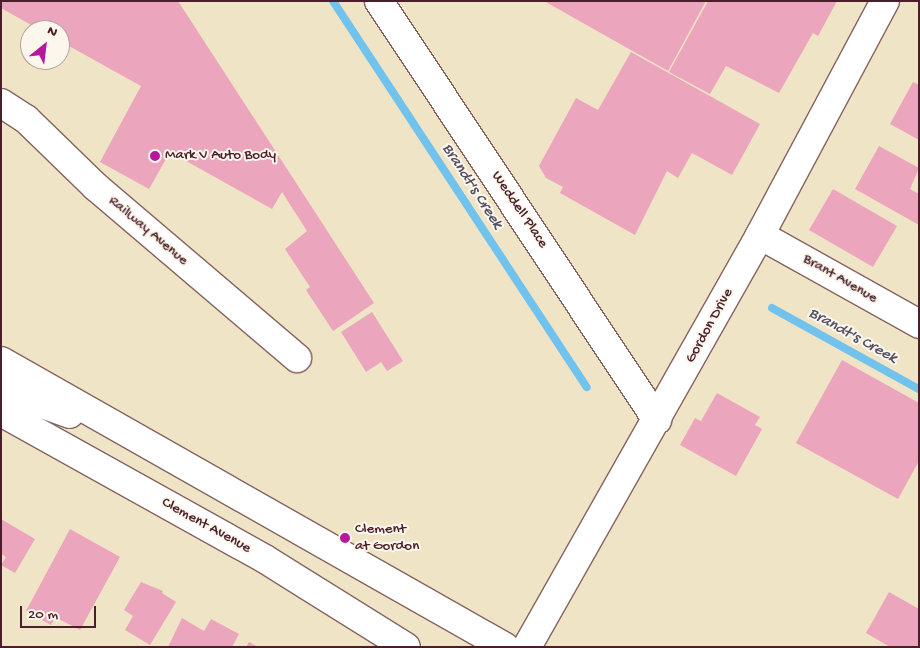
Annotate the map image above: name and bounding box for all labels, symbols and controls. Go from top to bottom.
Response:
north arrow [20,20,70,70]
text: N [44,23,60,42]
water label: Brandt's Creek [436,141,506,233]
place label: Mark V Auto Body [165,147,276,165]
marker: Mark V Auto Body [149,150,161,162]
street label: Weddell Place [487,168,551,252]
street label: Railway Avenue [104,192,192,270]
street label: Brant Avenue [799,250,881,308]
street label: Gordon Drive [682,286,738,366]
water label: Brandt's Creek [805,305,899,369]
street label: Clement Avenue [158,494,254,558]
place label: Clement at Gordon [355,520,419,555]
marker: Clement at Gordon [339,532,351,544]
scale bar [22,596,99,628]
text: 20 m [28,606,58,624]

